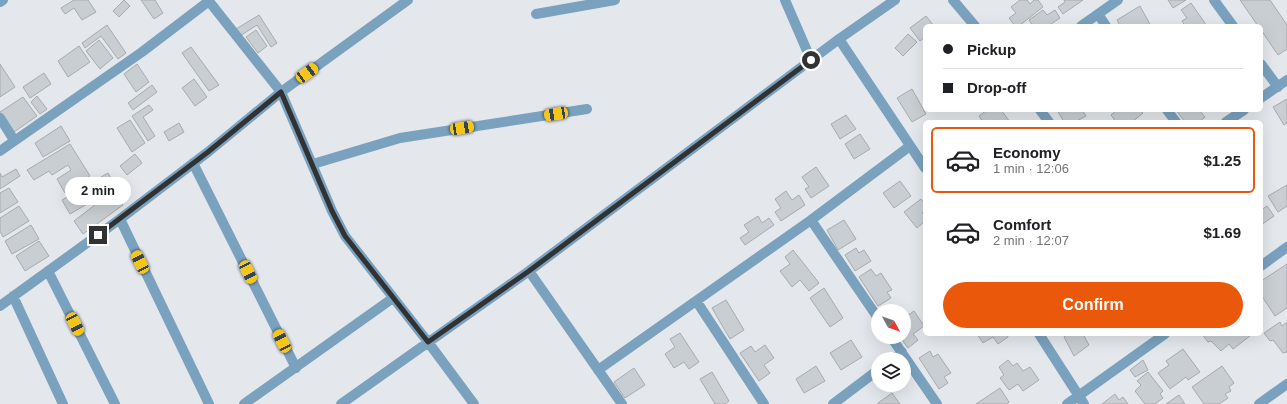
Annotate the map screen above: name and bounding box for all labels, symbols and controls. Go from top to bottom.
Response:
text: Pickup [967,41,1016,58]
route start [802,51,820,69]
car [294,61,320,85]
text: Drop-off [967,79,1026,96]
car [543,106,569,122]
car [449,120,475,136]
icon: car [945,142,981,178]
text: Economy [993,144,1061,161]
text: $1.25 [1203,152,1241,169]
text: 1 min · 12:06 [993,161,1069,176]
callout: 2 min [65,177,131,205]
text: 2 min [81,183,115,198]
icon: car [945,214,981,250]
text: Comfort [993,216,1051,233]
text: $1.69 [1203,224,1241,241]
route end [89,226,107,244]
text: 2 min · 12:07 [993,233,1069,248]
car [129,249,151,275]
car [237,259,259,285]
button: Confirm [943,282,1243,328]
north arrow [871,304,911,344]
map controls [871,304,911,392]
car [64,311,86,337]
car [271,328,293,354]
button: layers [871,352,911,392]

